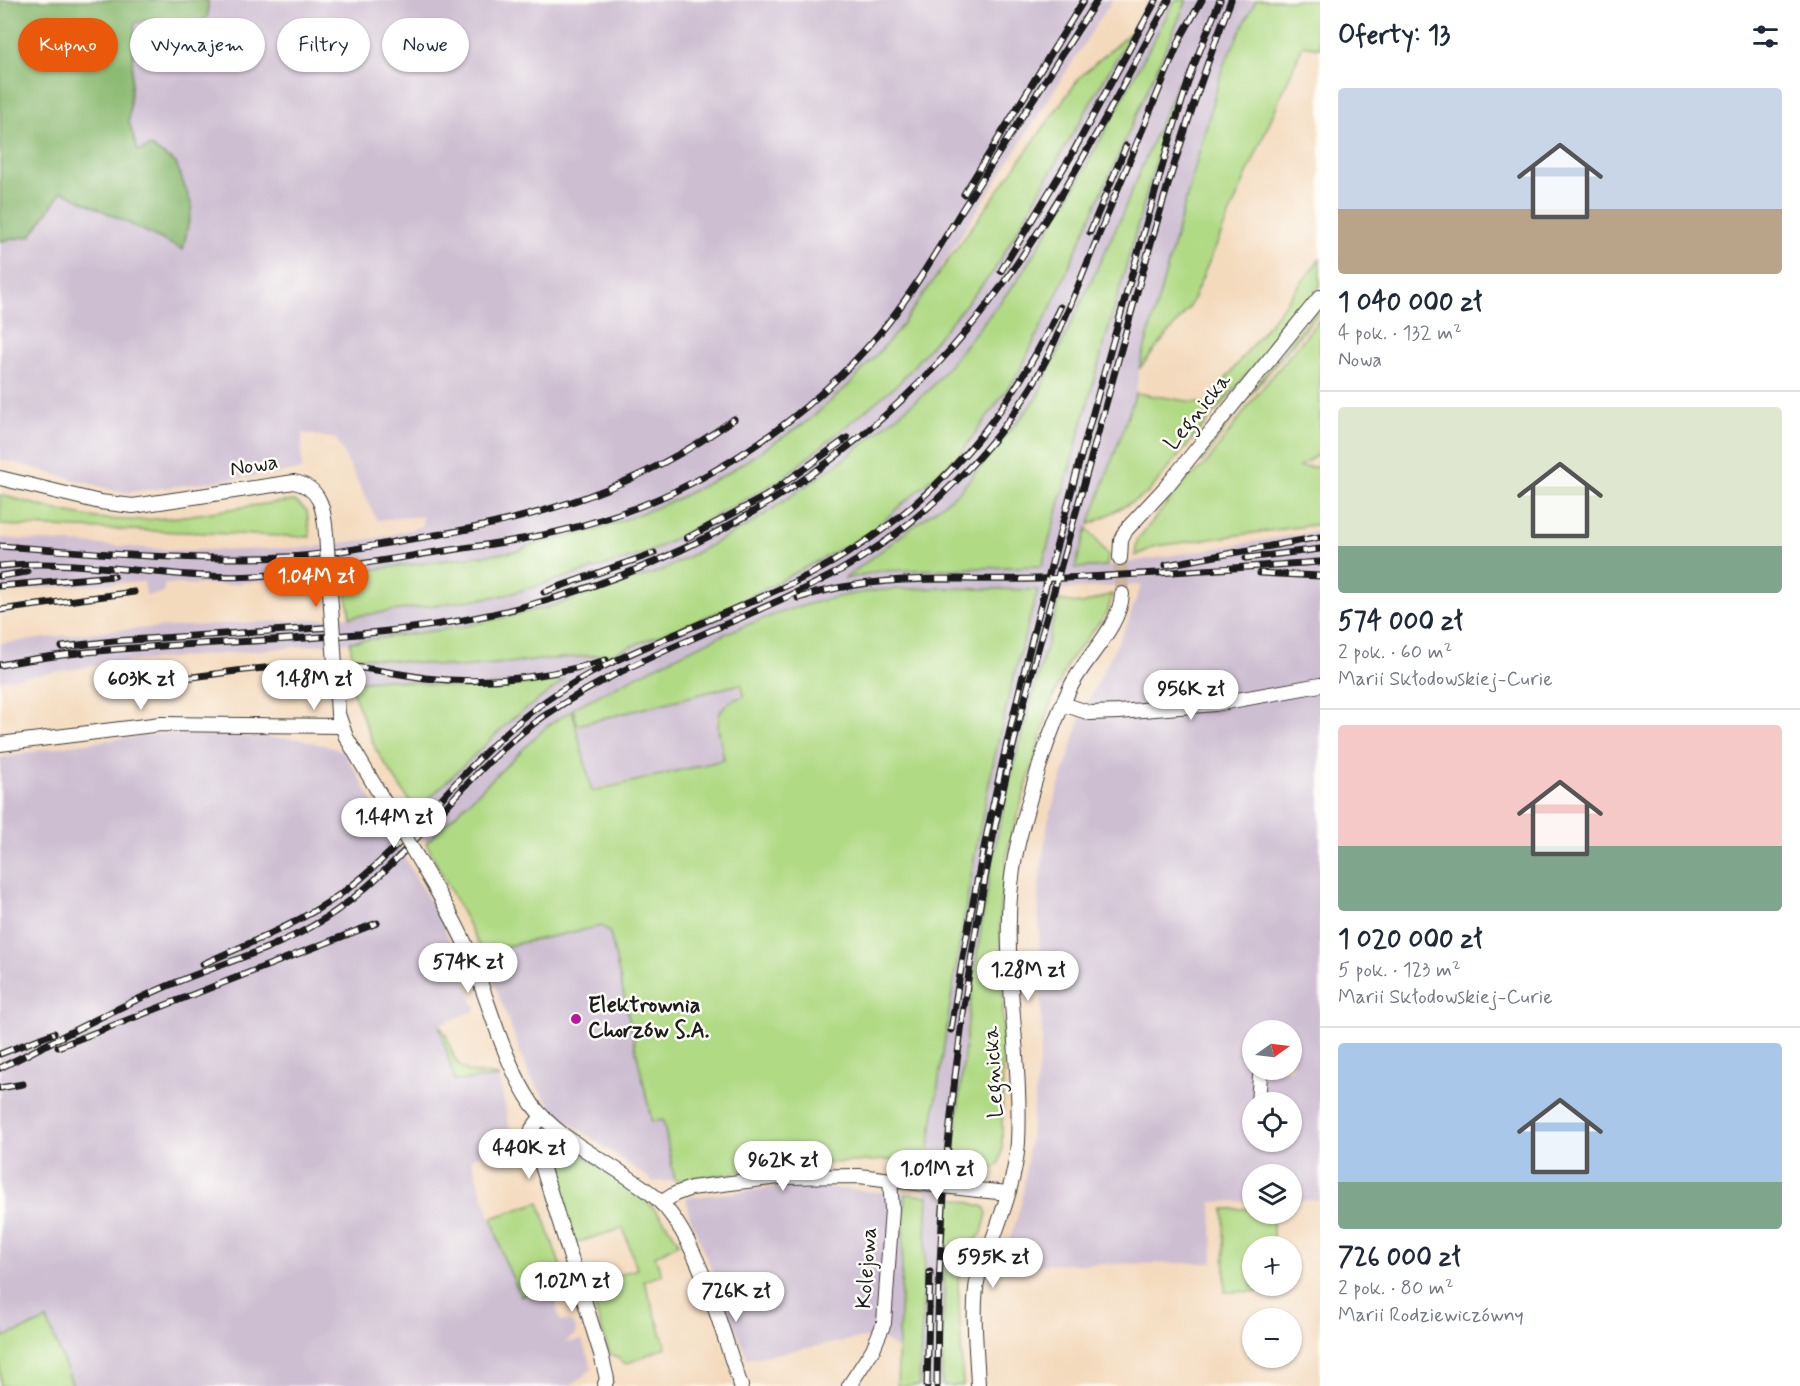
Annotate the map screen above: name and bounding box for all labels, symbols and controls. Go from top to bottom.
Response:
chip: Kupno [18,18,118,72]
chip: Wynajem [130,18,265,72]
chip: Filtry [277,18,370,72]
chip: Nowe [382,18,469,72]
text: Oferty: 13 [1338,19,1450,53]
icon: filters [1749,20,1782,53]
icon: home [1506,127,1614,235]
text: 1 040 000 zł [1338,286,1482,320]
text: 4 pok. · 132 m² [1338,320,1462,347]
text: Nowa [1338,347,1382,374]
street label: Legnicka [1158,367,1241,458]
icon: home [1506,446,1614,554]
street label: Nowa [228,448,280,484]
pin: 1.04M zł [254,557,378,608]
text: 1.04M zł [278,563,354,590]
text: 574 000 zł [1338,605,1463,639]
text: 2 pok. · 60 m² [1338,639,1452,666]
pin: 603K zł [86,660,196,711]
pin: 1.48M zł [252,660,376,711]
text: 603K zł [108,666,174,693]
text: 1.48M zł [276,666,352,693]
text: Marii Skłodowskiej-Curie [1338,666,1553,693]
pin: 956K zł [1136,670,1246,721]
text: 956K zł [1158,676,1225,703]
icon: home [1506,764,1614,872]
pin: 1.44M zł [332,798,456,849]
text: 1.44M zł [355,804,433,831]
text: 1 020 000 zł [1338,923,1482,957]
pin: 574K zł [413,943,523,994]
text: 574K zł [433,949,503,976]
pin: 1.28M zł [966,951,1090,1002]
text: 1.28M zł [991,957,1065,984]
text: 5 pok. · 123 m² [1338,957,1461,984]
text: Marii Skłodowskiej-Curie [1338,984,1553,1011]
place label: Elektrownia Chorzów S.A. [588,992,710,1045]
marker: Elektrownia Chorzów S.A. [569,1012,583,1026]
north arrow [1242,1020,1302,1080]
map controls [1242,1020,1302,1368]
street label: Legnicka [978,1025,1013,1118]
icon: home [1506,1082,1614,1190]
button: locate [1242,1092,1302,1152]
pin: 440K zł [474,1129,584,1180]
text: 440K zł [493,1135,565,1162]
pin: 962K zł [728,1141,838,1192]
text: 962K zł [748,1147,818,1174]
pin: 1.01M zł [875,1150,999,1201]
text: 1.01M zł [900,1156,974,1183]
button: layers [1242,1164,1302,1224]
street label: Kolejowa [850,1226,884,1310]
button: + [1242,1236,1302,1296]
pin: 595K zł [938,1238,1048,1289]
text: 726 000 zł [1338,1241,1461,1275]
text: 595K zł [957,1244,1029,1271]
pin: 1.02M zł [510,1262,634,1313]
text: 1.02M zł [534,1268,610,1295]
pin: 726K zł [681,1272,791,1323]
text: 2 pok. · 80 m² [1338,1275,1454,1302]
text: 726K zł [701,1278,771,1305]
text: Marii Rodziewiczówny [1338,1302,1524,1329]
button: − [1242,1308,1302,1368]

